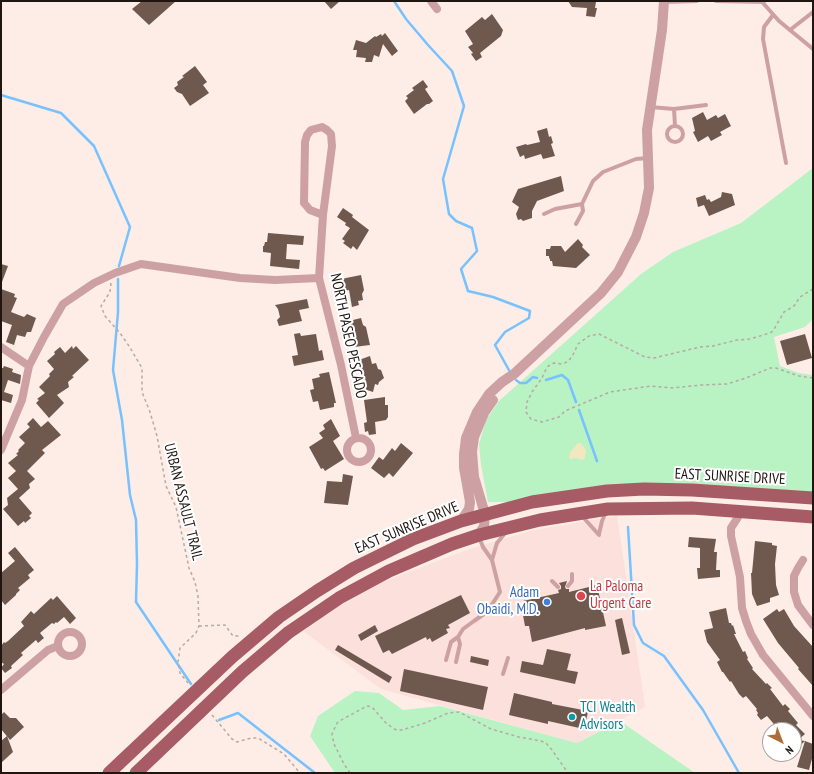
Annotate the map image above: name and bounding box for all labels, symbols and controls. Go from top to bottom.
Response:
street label: NORTH PASEO PESCADO [326,272,370,400]
street label: URBAN ASSAULT TRAIL [160,441,206,563]
street label: EAST SUNRISE DRIVE [674,465,786,489]
street label: EAST SUNRISE DRIVE [352,498,462,558]
place label: La Paloma Urgent Care [590,578,651,613]
place label: Adam Obaidi, M.D. [477,584,539,619]
marker: La Paloma Urgent Care [575,590,587,602]
marker: Adam Obaidi, M.D. [542,597,552,607]
place label: TCI Wealth Advisors [580,699,636,734]
marker: TCI Wealth Advisors [567,712,577,722]
north arrow [762,722,802,762]
text: N [782,743,796,757]

